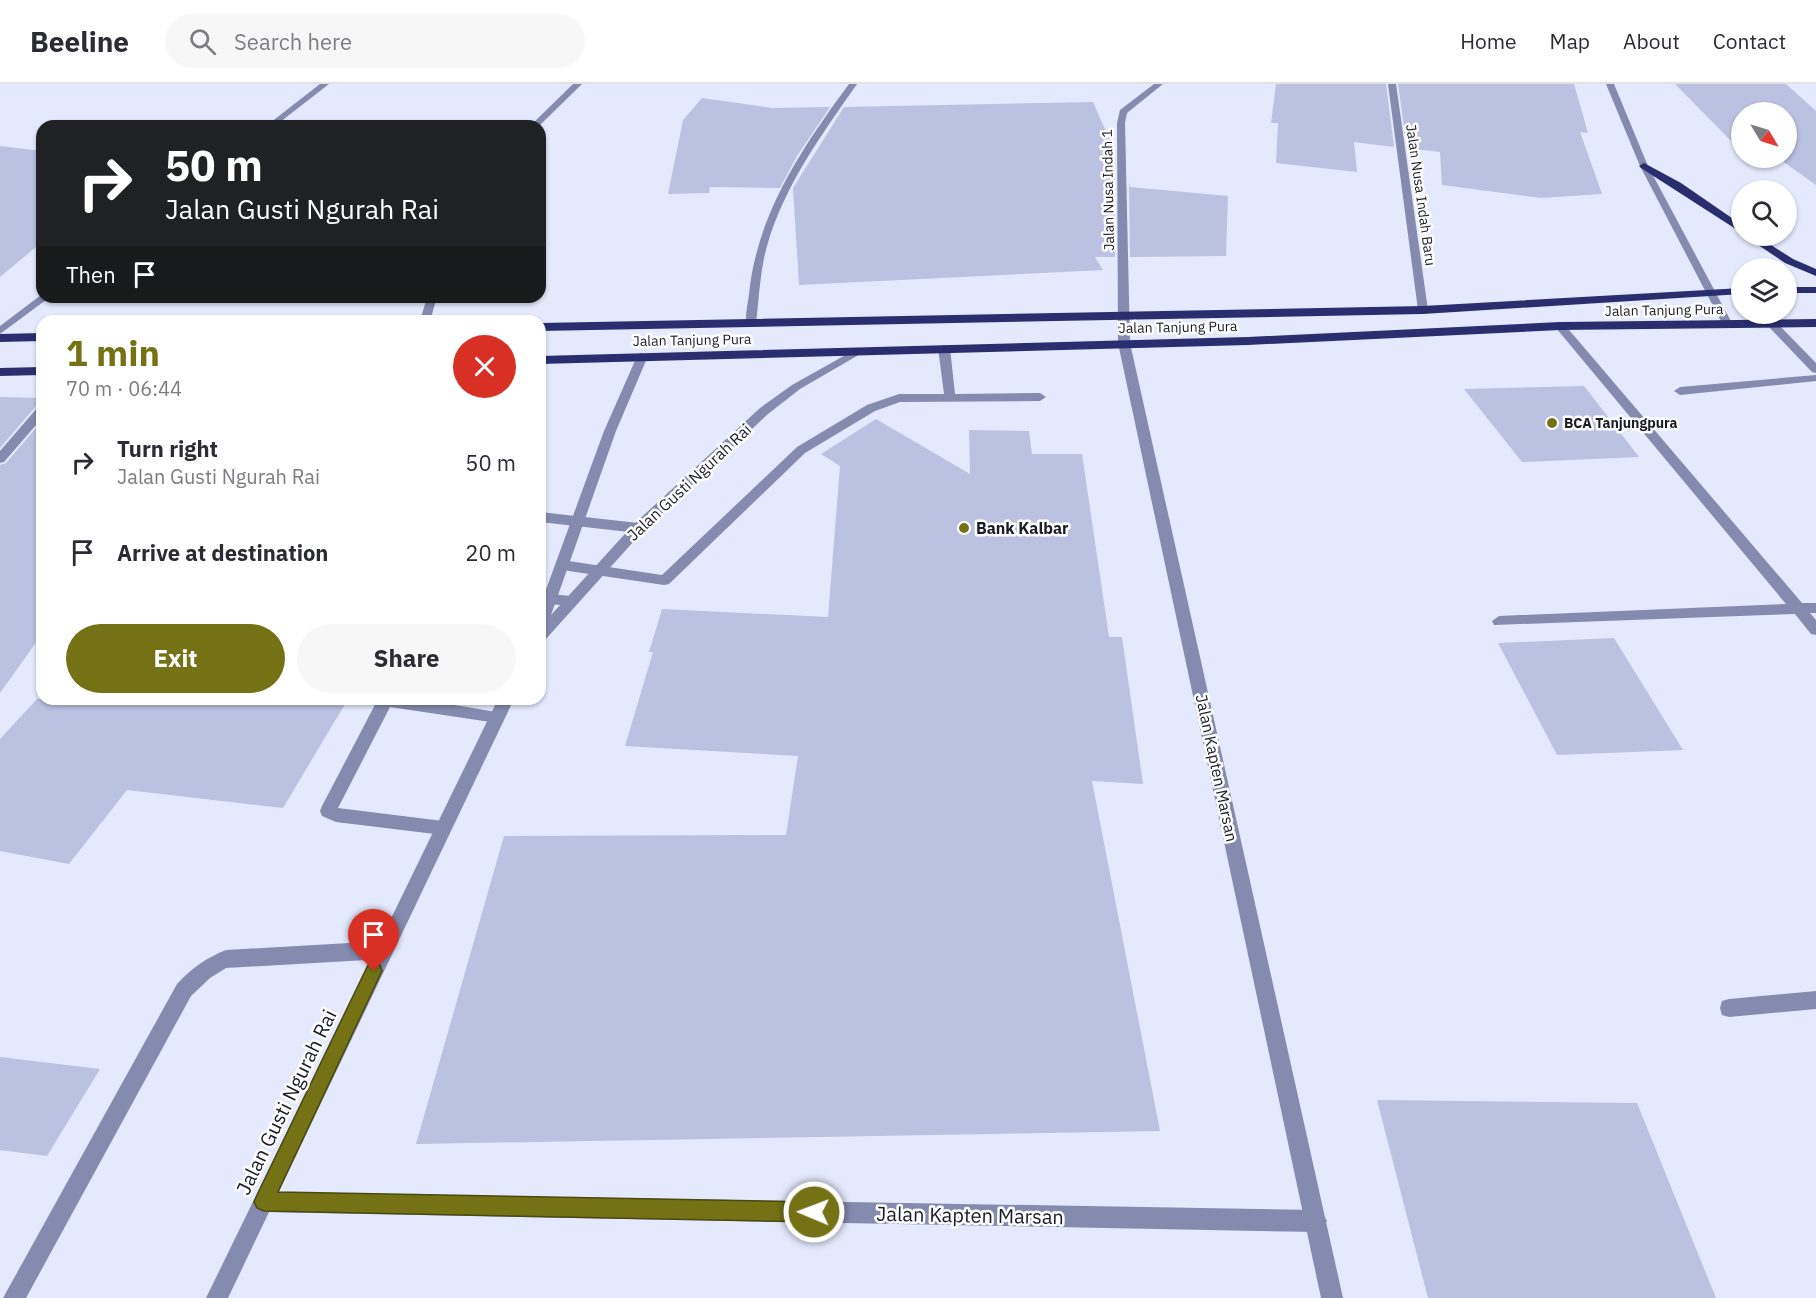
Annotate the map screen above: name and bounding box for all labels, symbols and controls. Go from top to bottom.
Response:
search box [165,14,585,68]
text: Beeline [30,23,129,60]
icon: search [186,25,219,58]
text: Search here [234,27,352,56]
text: Home [1460,27,1517,55]
text: Map [1550,27,1590,55]
text: About [1623,27,1680,55]
text: Contact [1713,27,1786,55]
north arrow [1731,102,1797,168]
map controls [1731,102,1797,324]
street label: Jalan Nusa Indah Baru [1402,123,1440,267]
street label: Jalan Nusa Indah 1 [1098,129,1118,251]
text: 50 m [165,138,263,193]
icon: right [66,144,144,222]
button: search [1731,180,1797,246]
text: Jalan Gusti Ngurah Rai [165,191,439,226]
icon: arrive [128,258,161,291]
button: layers [1731,258,1797,324]
text: Then [66,260,116,289]
street label: Jalan Tanjung Pura [1604,300,1724,320]
street label: Jalan Tanjung Pura [1118,317,1238,337]
text: 1 min [66,329,160,376]
street label: Jalan Tanjung Pura [632,330,752,350]
button: close [453,335,516,398]
text: 70 m · 06:44 [66,375,182,402]
place label: BCA Tanjungpura [1564,414,1677,432]
marker: BCA Tanjungpura [1545,416,1559,430]
street label: Jalan Gusti Ngurah Rai [623,419,755,545]
text: Turn right [117,434,218,463]
icon: right [66,446,99,479]
text: 50 m [465,448,516,477]
text: Jalan Gusti Ngurah Rai [117,463,320,490]
place label: Bank Kalbar [976,518,1069,538]
marker: Bank Kalbar [957,521,971,535]
icon: arrive [66,536,99,569]
text: Arrive at destination [117,538,328,567]
text: 20 m [465,538,516,567]
button: Exit [66,624,285,693]
button: Share [297,624,516,693]
street label: Jalan Kapten Marsan [1192,692,1242,844]
pin [348,909,399,971]
icon: arrive [357,918,390,951]
street label: Jalan Gusti Ngurah Rai [229,1005,343,1199]
position arrow [782,1180,846,1244]
street label: Jalan Kapten Marsan [876,1200,1064,1230]

